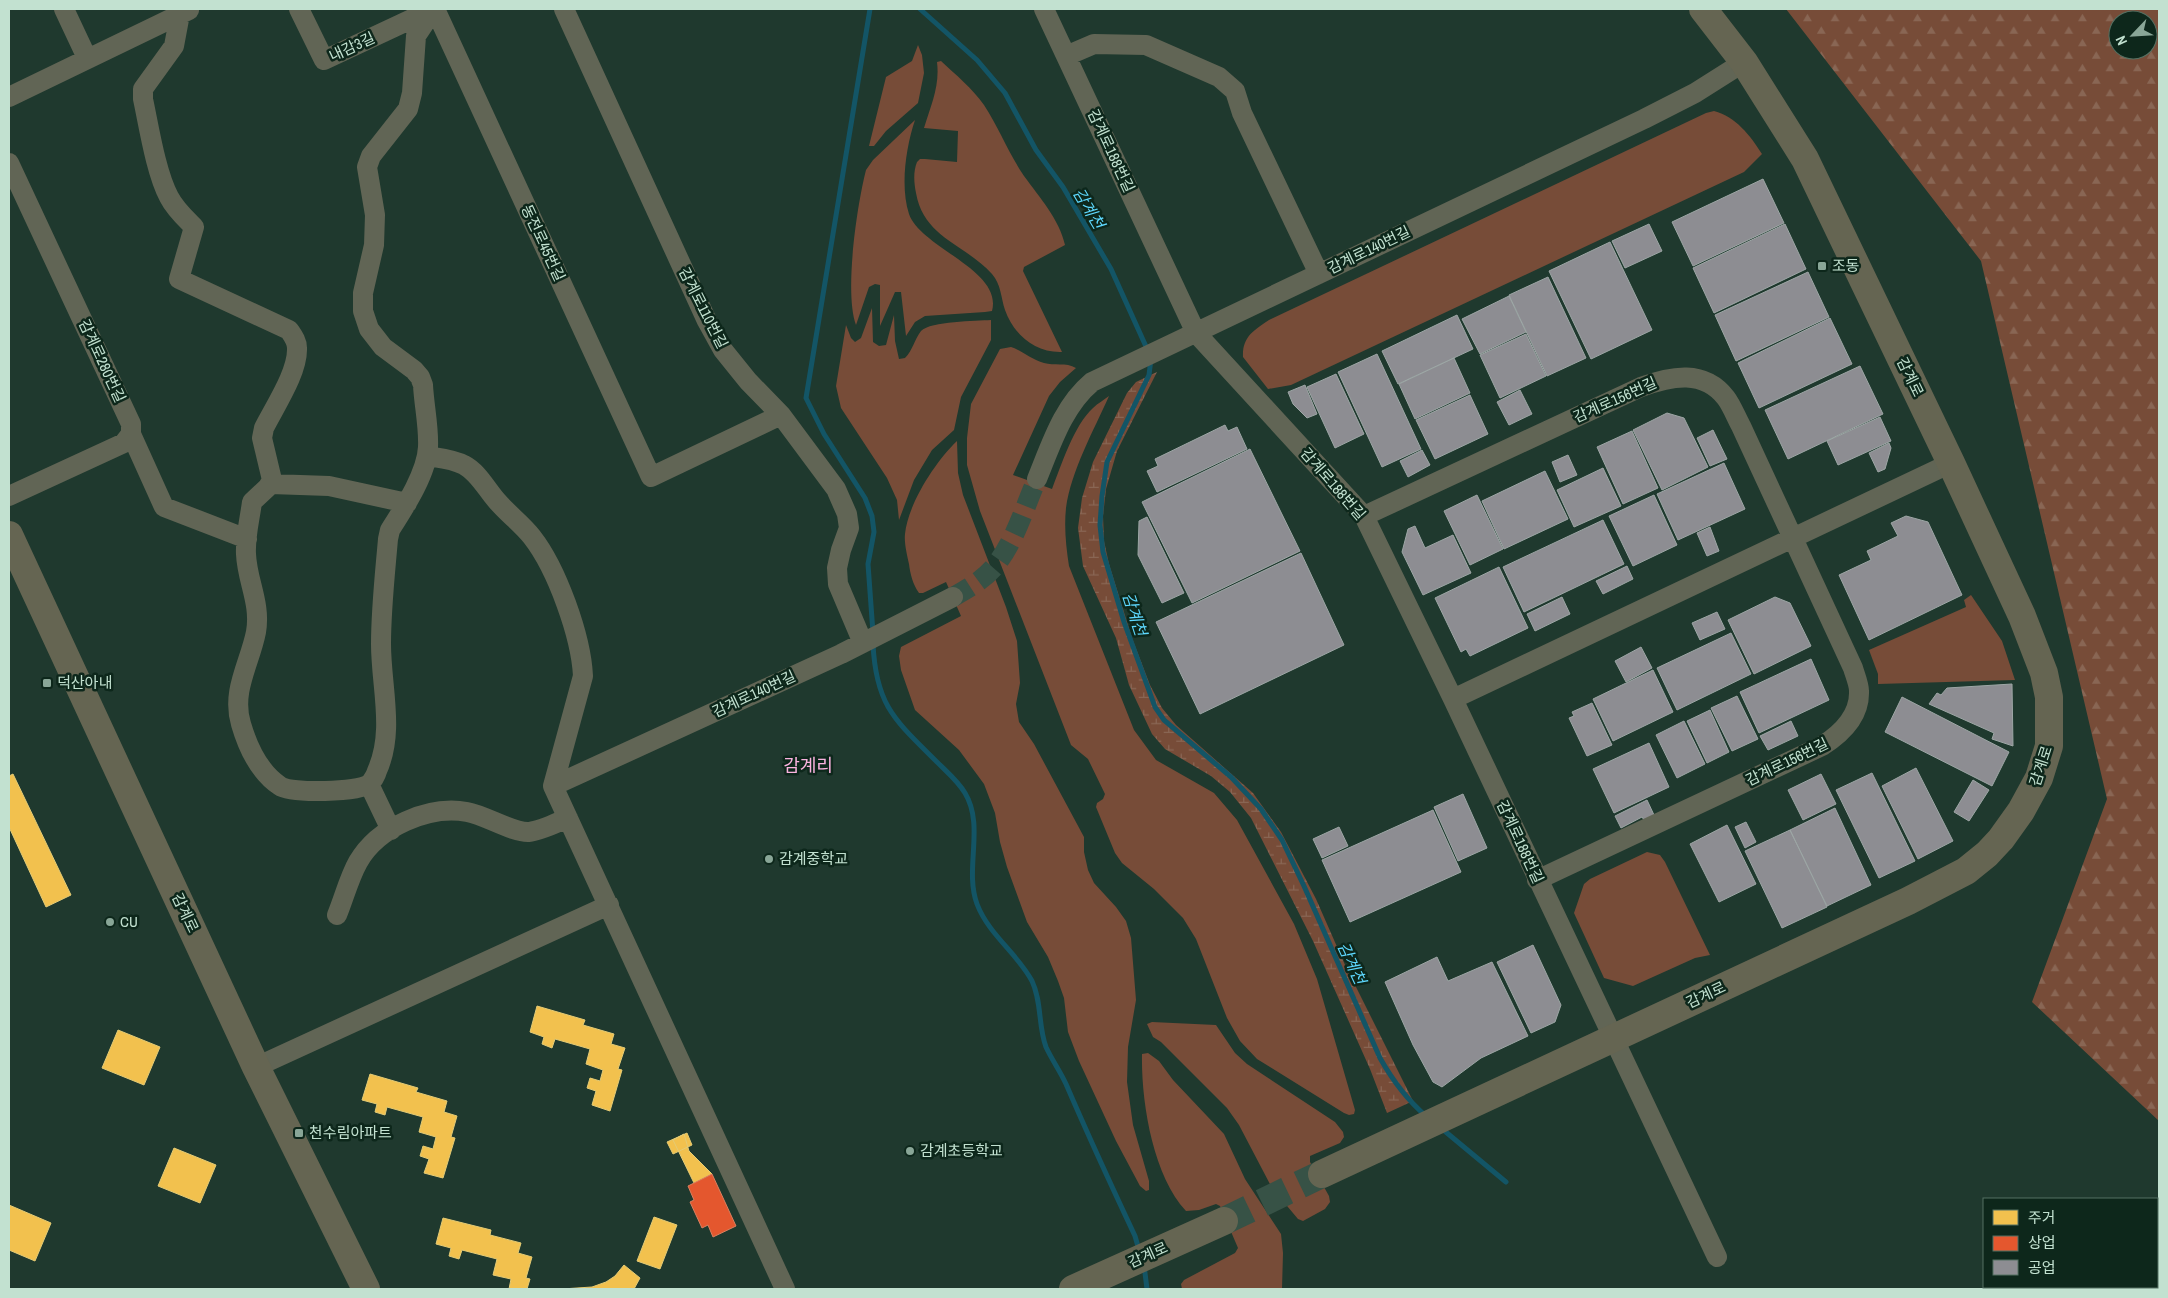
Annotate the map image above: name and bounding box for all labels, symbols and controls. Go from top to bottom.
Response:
north arrow [2108,10,2158,60]
street label: 내감3길 [325,27,378,66]
text: N [2111,33,2131,48]
street label: 감계로188번길 [1083,106,1140,196]
water label: 감계천 [1068,183,1111,235]
street label: 동전로45번길 [516,201,570,285]
street label: 감계로140번길 [1324,220,1414,279]
place label: 조동 [1832,255,1860,276]
marker: 조동 [1816,260,1828,272]
street label: 감계로110번길 [674,264,733,352]
street label: 감계로280번길 [74,316,131,406]
street label: 감계로 [1892,354,1929,400]
street label: 감계로156번길 [1570,372,1660,427]
street label: 감계로188번길 [1296,443,1371,524]
water label: 감계천 [1118,590,1153,641]
street label: 감계로140번길 [709,665,799,722]
place label: 덕산아내 [57,672,112,693]
marker: 덕산아내 [41,677,53,689]
street label: 감계로156번길 [1742,732,1832,791]
street label: 감계로 [2024,743,2057,789]
district label: 감계리 [783,753,833,778]
street label: 감계로188번길 [1492,797,1549,887]
place label: 감계중학교 [779,848,848,869]
marker: 감계중학교 [763,853,775,865]
street label: 감계로 [167,890,204,936]
place label: CU [120,911,138,932]
marker: CU [104,916,116,928]
water label: 감계천 [1333,938,1372,990]
street label: 감계로 [1683,976,1729,1013]
place label: 천수림아파트 [309,1122,392,1143]
marker: 천수림아파트 [293,1127,305,1139]
place label: 감계초등학교 [920,1140,1003,1161]
marker: 감계초등학교 [904,1145,916,1157]
legend [1983,1198,2158,1288]
text: 주거 [2028,1207,2056,1228]
text: 상업 [2028,1232,2056,1253]
street label: 감계로 [1125,1237,1171,1273]
text: 공업 [2028,1257,2056,1278]

